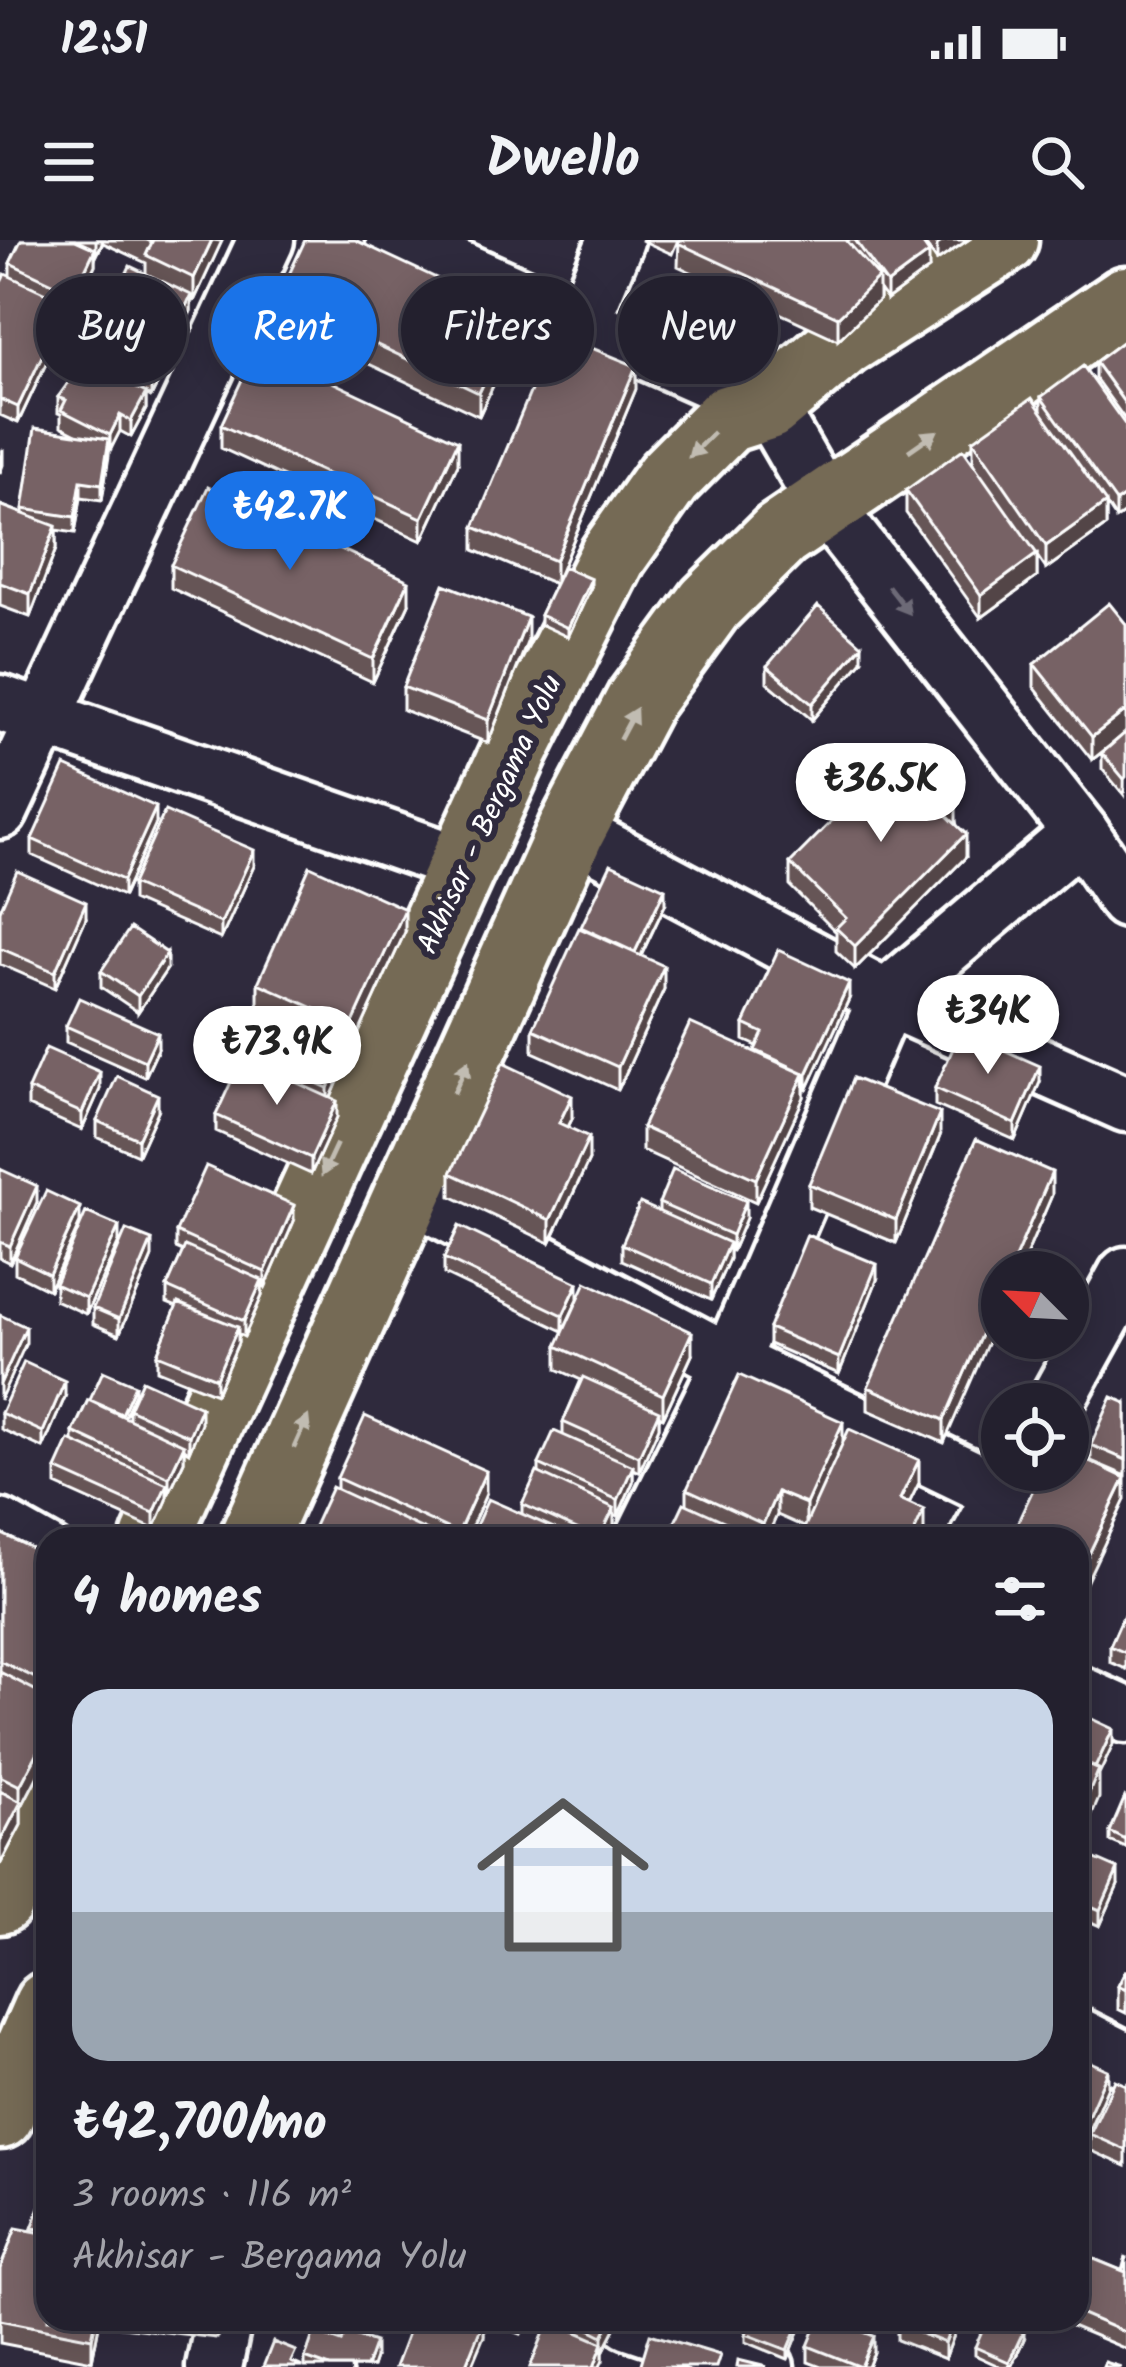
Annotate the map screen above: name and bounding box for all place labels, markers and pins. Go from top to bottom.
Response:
pin: ₺42.7K [192,471,388,573]
pin: ₺36.5K [783,743,979,845]
pin: ₺34K [917,975,1059,1077]
pin: ₺73.9K [179,1006,375,1108]

